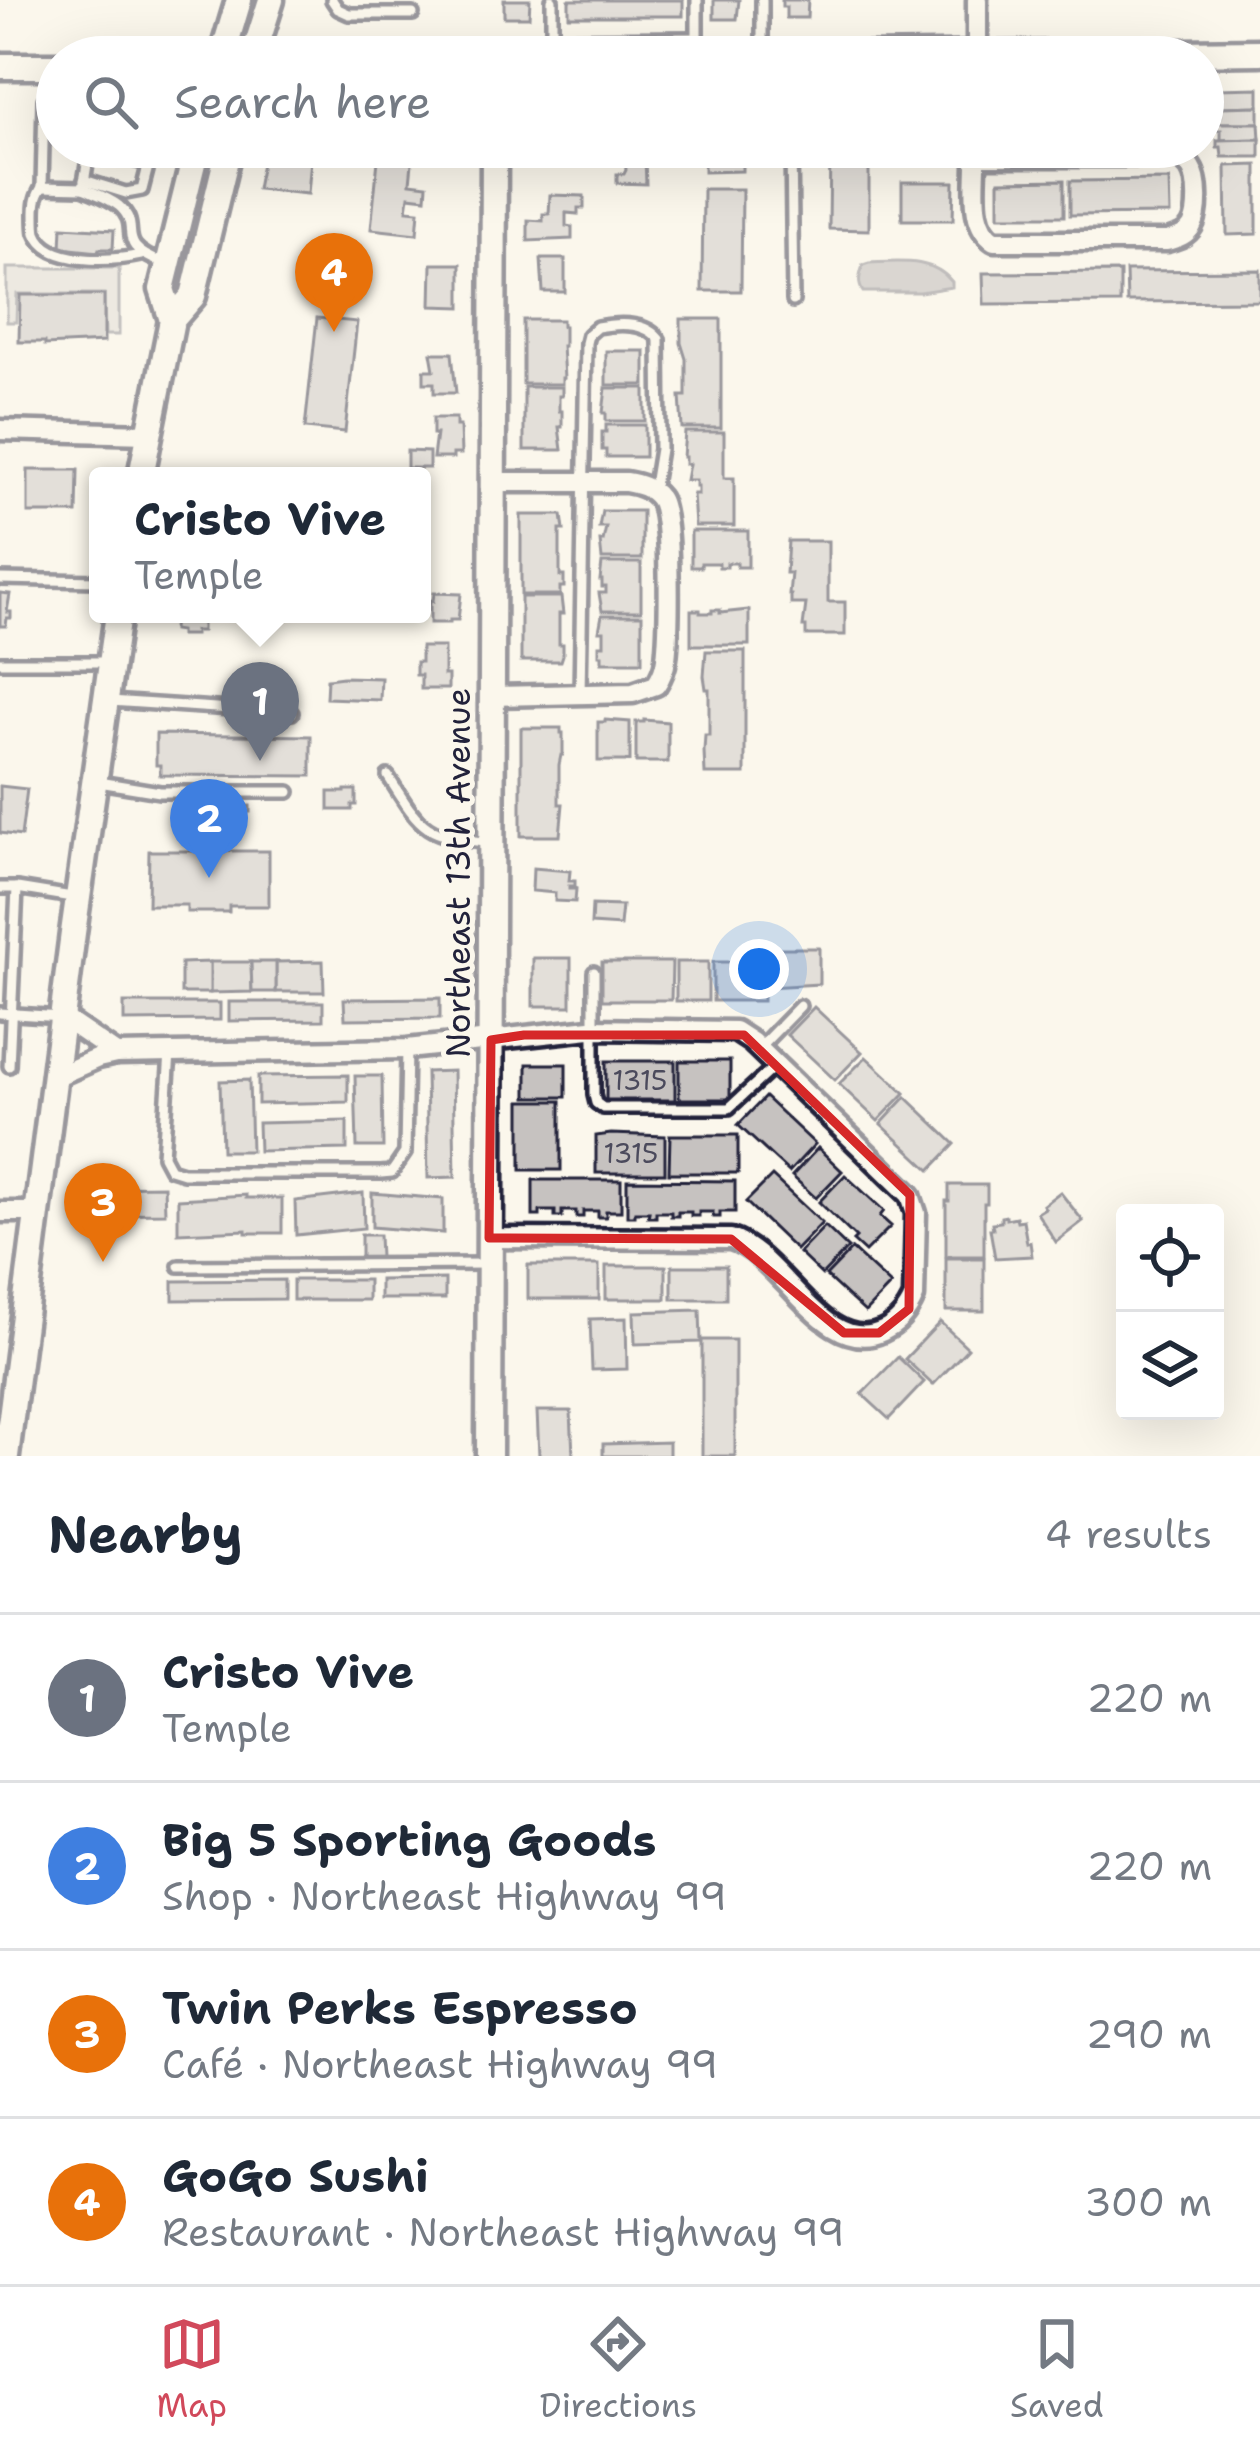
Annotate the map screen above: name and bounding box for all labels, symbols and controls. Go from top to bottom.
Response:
search box [36,36,1224,168]
icon: search [78,69,144,135]
text: Search here [174,72,431,132]
pin: 4 [295,233,373,332]
popup [89,467,431,623]
text: Cristo Vive [134,489,386,549]
text: Temple [134,549,264,601]
pin: 1 [221,662,299,761]
street label: Northeast 13th Avenue [436,688,481,1058]
pin: 2 [170,779,248,878]
your location [729,939,789,999]
house number: 1315 [613,1062,667,1099]
house number: 1315 [604,1135,658,1172]
pin: 3 [64,1163,142,1262]
map controls [1116,1204,1224,1420]
button: locate [1116,1204,1224,1312]
button: layers [1116,1312,1224,1420]
text: Nearby [48,1500,243,1568]
text: 4 results [1045,1508,1212,1560]
text: Cristo Vive [162,1642,414,1702]
text: 1 [78,1672,96,1724]
text: 220 m [1086,1672,1212,1724]
text: Temple [162,1702,292,1754]
text: Big 5 Sporting Goods [162,1810,657,1870]
text: 2 [73,1840,101,1892]
text: 220 m [1086,1840,1212,1892]
text: Shop · Northeast Highway 99 [162,1870,727,1922]
text: Twin Perks Espresso [162,1978,638,2038]
text: 3 [73,2008,101,2060]
text: 290 m [1086,2008,1212,2060]
text: Café · Northeast Highway 99 [162,2038,718,2090]
text: GoGo Sushi [162,2146,429,2206]
text: 4 [73,2176,101,2228]
text: 300 m [1084,2176,1212,2228]
text: Restaurant · Northeast Highway 99 [162,2206,845,2258]
tab: Map [156,2311,227,2428]
tab: Directions [540,2311,697,2428]
tab: Saved [1010,2311,1104,2428]

